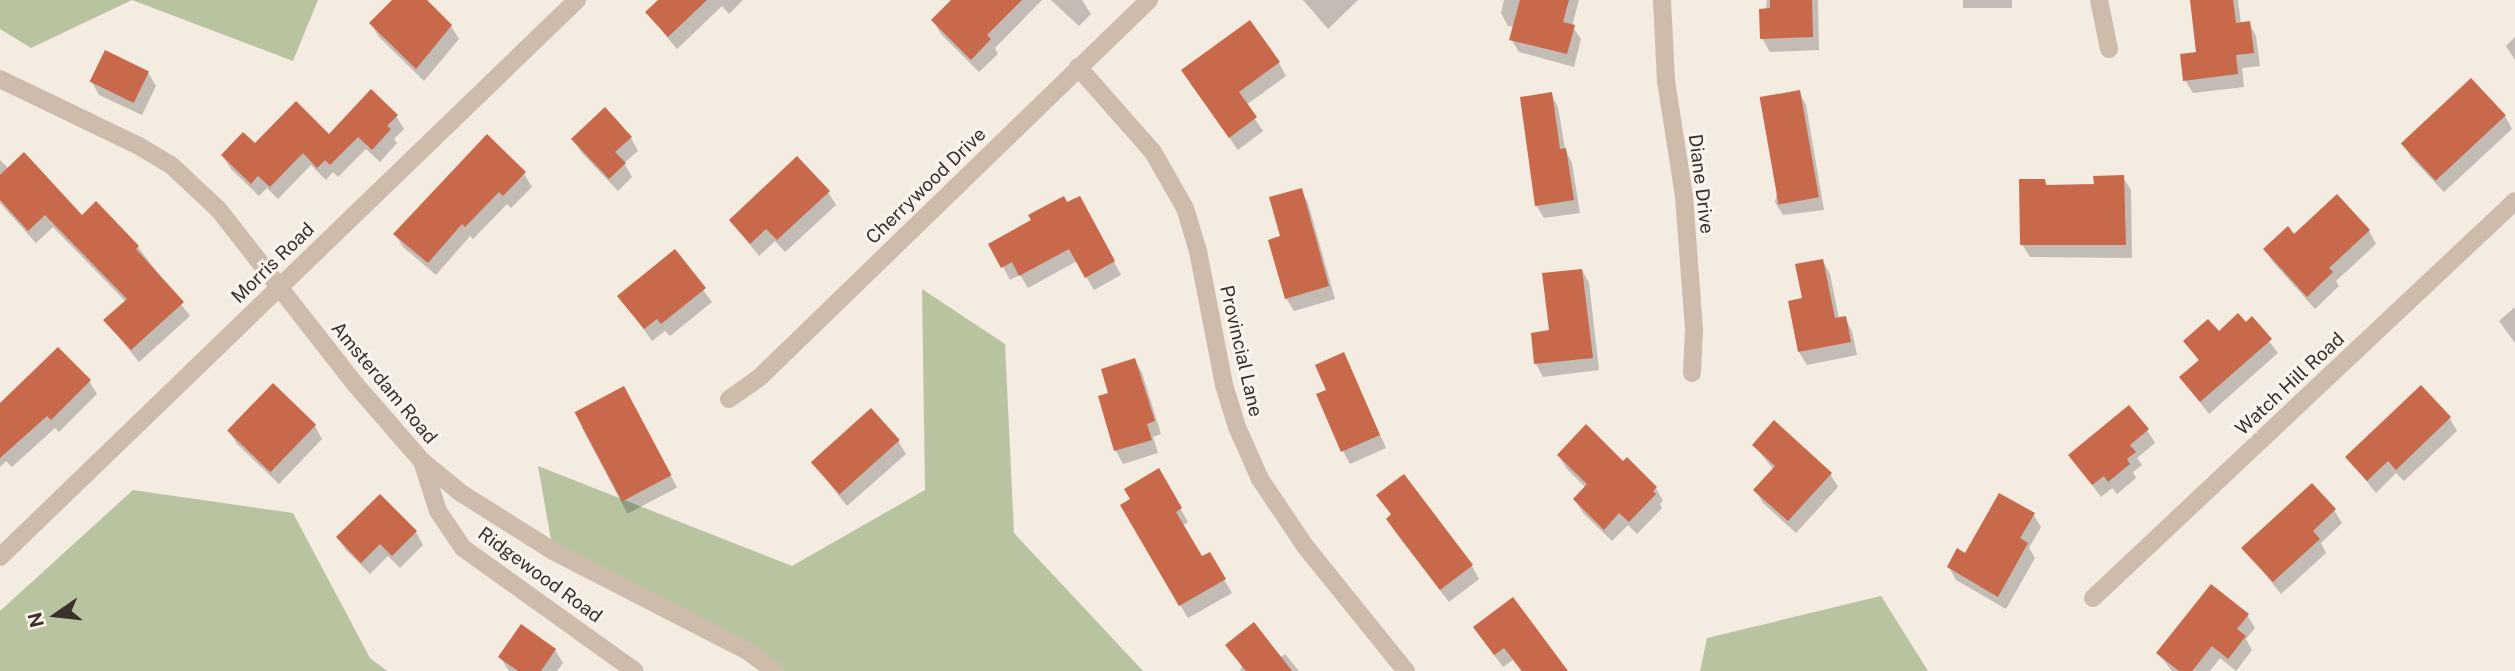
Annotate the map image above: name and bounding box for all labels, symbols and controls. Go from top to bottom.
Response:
street label: Cherrywood Drive [861,123,991,249]
street label: Diane Drive [1684,133,1718,235]
street label: Morris Road [227,218,319,308]
street label: Provincial Lane [1215,283,1267,419]
street label: Amsterdam Road [326,317,442,449]
street label: Watch Hill Road [2231,328,2349,440]
street label: Ridgewood Road [473,522,607,628]
north arrow [21,580,91,650]
text: N [23,610,48,630]

